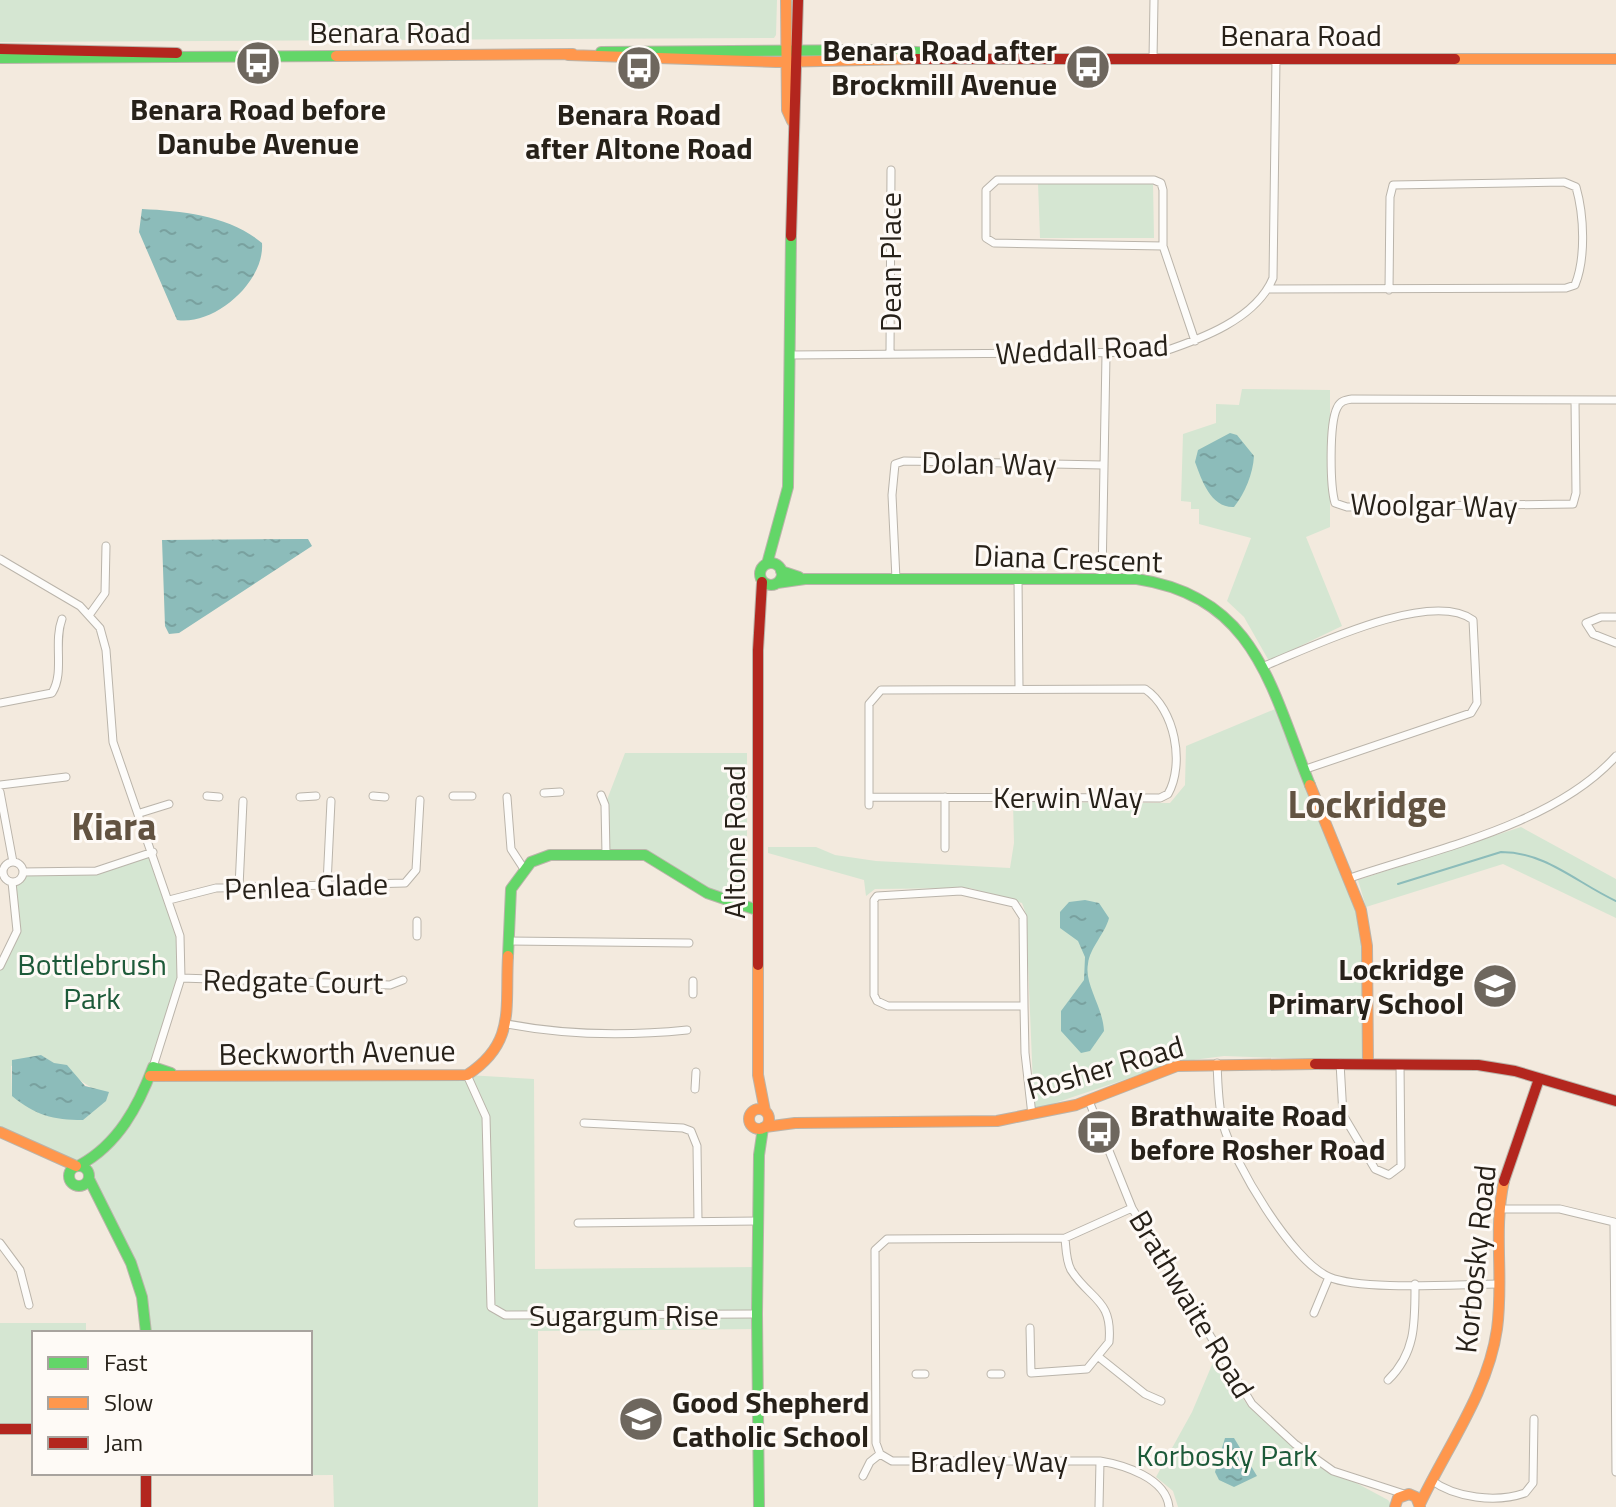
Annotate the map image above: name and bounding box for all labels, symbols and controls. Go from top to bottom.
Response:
street label: Benara Road [309,9,471,55]
street label: Benara Road [1220,12,1382,58]
place label: Benara Road after Brockmill Avenue [822,27,1057,107]
bus stop icon: Benara Road before Danube Avenue [234,39,282,87]
bus stop icon: Benara Road after Brockmill Avenue [1064,43,1112,91]
bus stop icon: Benara Road after Altone Road [615,44,663,92]
place label: Benara Road before Danube Avenue [130,86,386,166]
place label: Benara Road after Altone Road [525,91,753,171]
street label: Dean Place [867,192,913,332]
street label: Weddall Road [994,321,1170,377]
street label: Dolan Way [921,439,1057,487]
street label: Woolgar Way [1350,481,1518,529]
street label: Diana Crescent [973,532,1164,584]
street label: Altone Road [711,765,757,919]
street label: Kerwin Way [993,774,1143,820]
district label: Lockridge [1287,775,1447,833]
district label: Kiara [71,797,157,855]
street label: Penlea Glade [223,860,389,912]
park label: Bottlebrush Park [17,941,167,1021]
place label: Lockridge Primary School [1268,946,1464,1026]
street label: Redgate Court [202,956,384,1006]
school or university icon: Lockridge Primary School [1471,962,1519,1010]
street label: Rosher Road [1021,1023,1189,1111]
street label: Beckworth Avenue [218,1027,456,1077]
place label: Brathwaite Road before Rosher Road [1130,1092,1385,1172]
bus stop icon: Brathwaite Road before Rosher Road [1075,1108,1123,1156]
street label: Korbosky Road [1442,1163,1508,1355]
street label: Brathwaite Road [1118,1201,1266,1407]
street label: Sugargum Rise [529,1292,719,1338]
legend [32,1331,312,1475]
text: Fast [104,1344,148,1380]
place label: Good Shepherd Catholic School [672,1379,869,1459]
text: Slow [104,1384,153,1420]
school or university icon: Good Shepherd Catholic School [617,1395,665,1443]
text: Jam [104,1424,143,1460]
park label: Korbosky Park [1136,1432,1318,1478]
street label: Bradley Way [910,1438,1068,1484]

